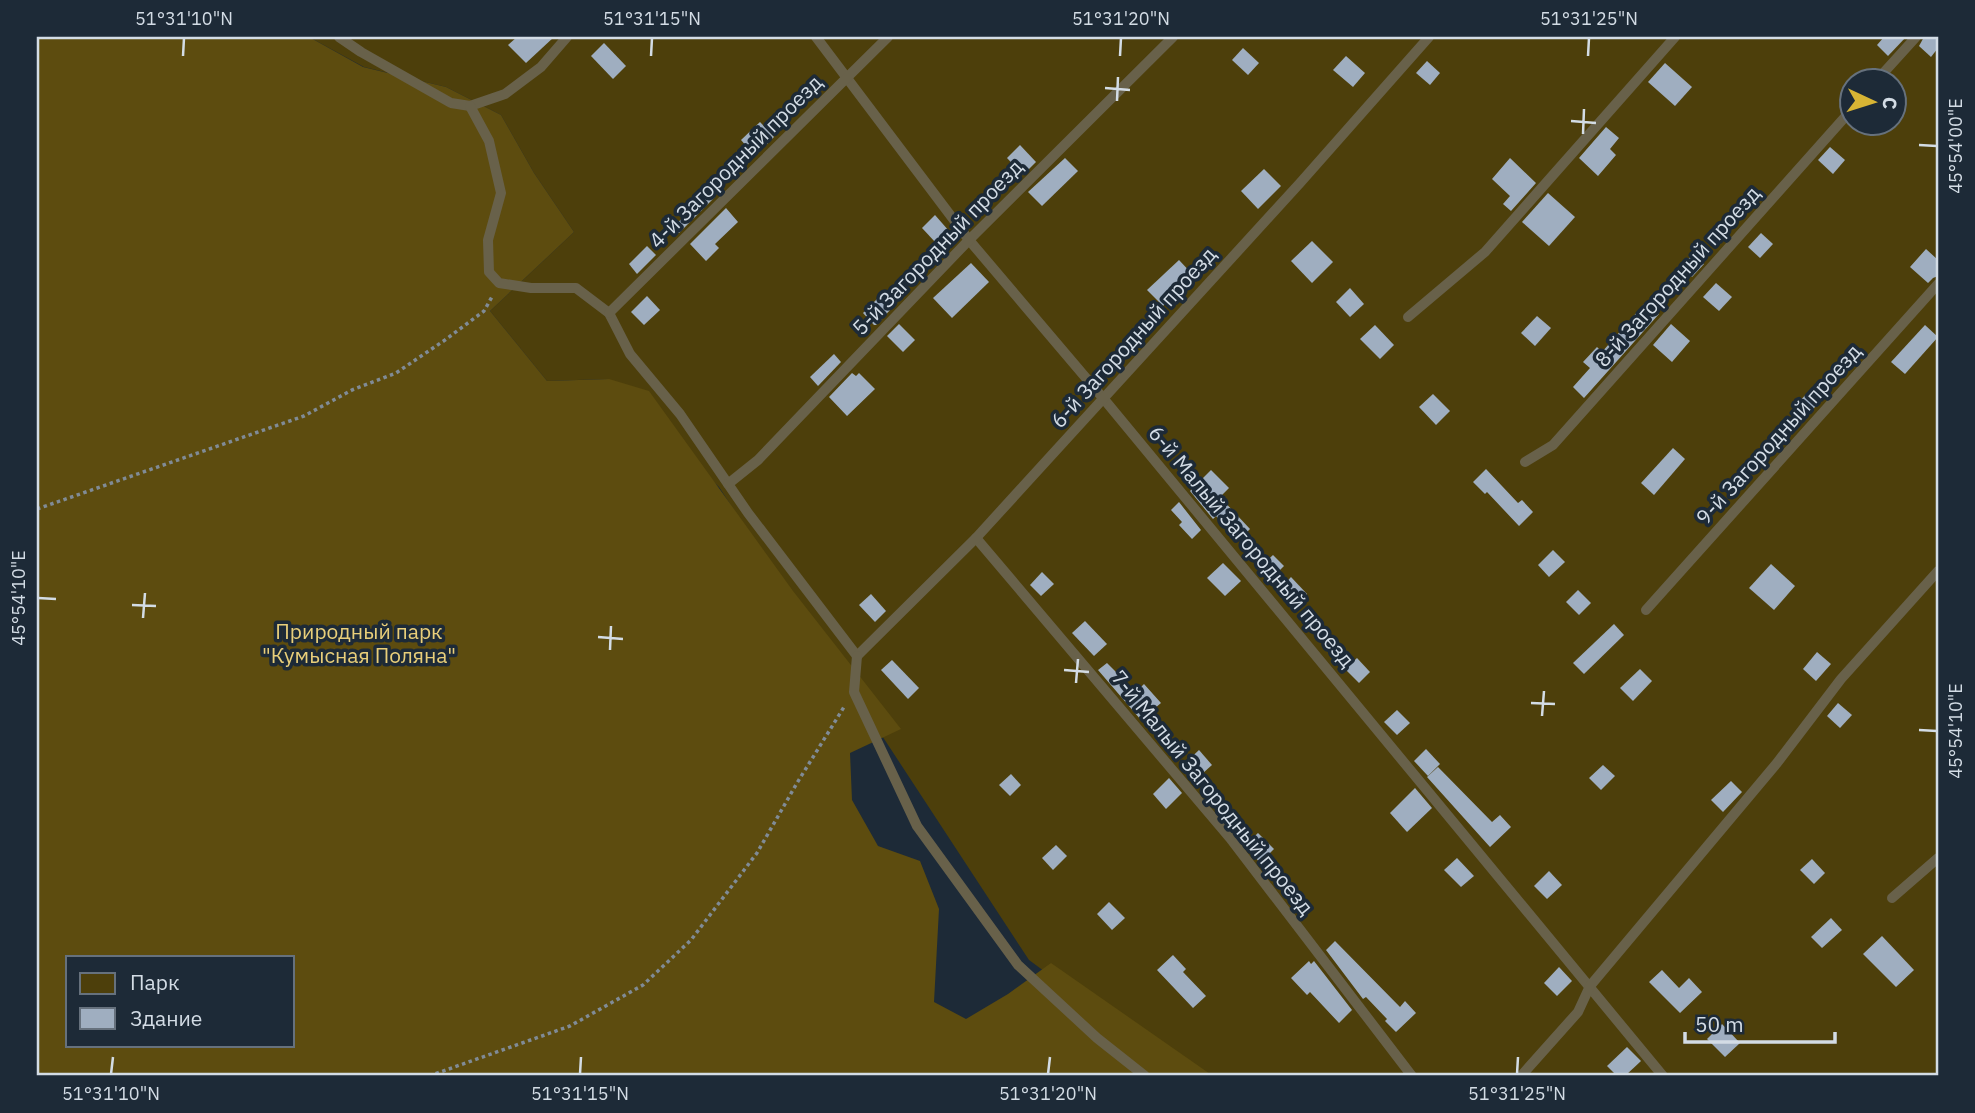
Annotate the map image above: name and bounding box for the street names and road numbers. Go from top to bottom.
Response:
street label: 4-й Загородный проезд [642,68,828,254]
street label: 5-й Загородный проезд [846,153,1028,341]
street label: 8-й Загородный проезд [1588,180,1766,372]
street label: 6-й Загородный проезд [1044,241,1222,433]
street label: 9-й Загородный проезд [1689,338,1867,530]
street label: 6-й Малый Загородный проезд [1143,419,1361,673]
street label: 7-й Малый Загородный проезд [1105,664,1321,920]

